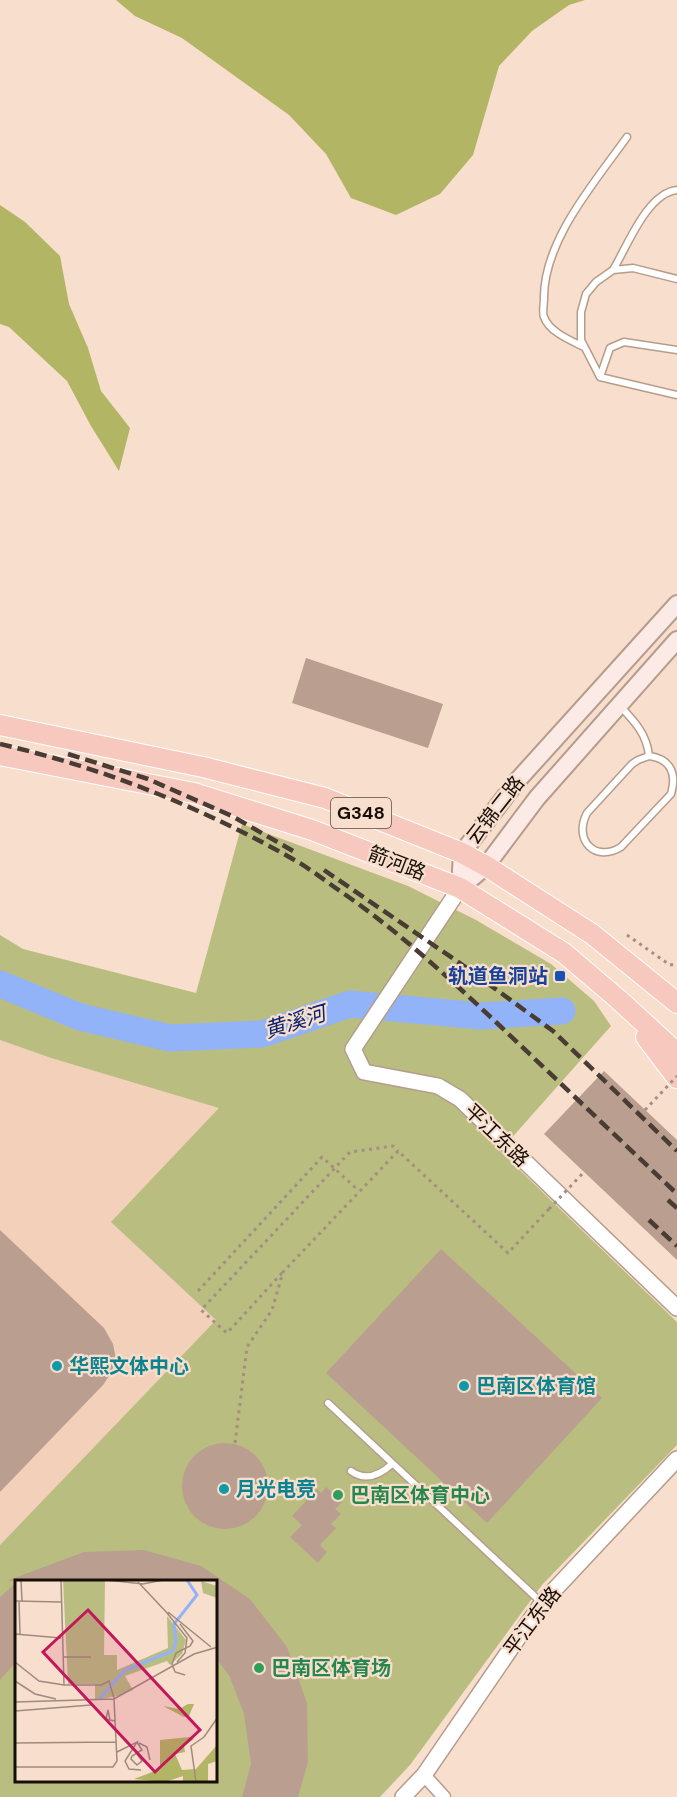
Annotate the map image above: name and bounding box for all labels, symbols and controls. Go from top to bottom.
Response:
street label: 云锦二路 [460,770,530,850]
road number: G348 [331,798,391,828]
street label: 箭河路 [364,840,430,886]
place label: 轨道鱼洞站 [448,963,548,989]
marker: 轨道鱼洞站 [553,969,567,983]
water label: 黄溪河 [261,998,333,1045]
street label: 平江东路 [459,1098,535,1172]
place label: 华熙文体中心 [69,1353,189,1379]
marker: 华熙文体中心 [50,1359,64,1373]
place label: 巴南区体育馆 [476,1373,596,1399]
marker: 巴南区体育馆 [457,1379,471,1393]
place label: 月光电竞 [236,1476,316,1502]
marker: 月光电竞 [217,1482,231,1496]
place label: 巴南区体育中心 [350,1482,490,1508]
marker: 巴南区体育中心 [331,1488,345,1502]
inset map [15,1580,218,1782]
street label: 平江东路 [498,1581,566,1661]
place label: 巴南区体育场 [271,1655,391,1681]
marker: 巴南区体育场 [252,1661,266,1675]

